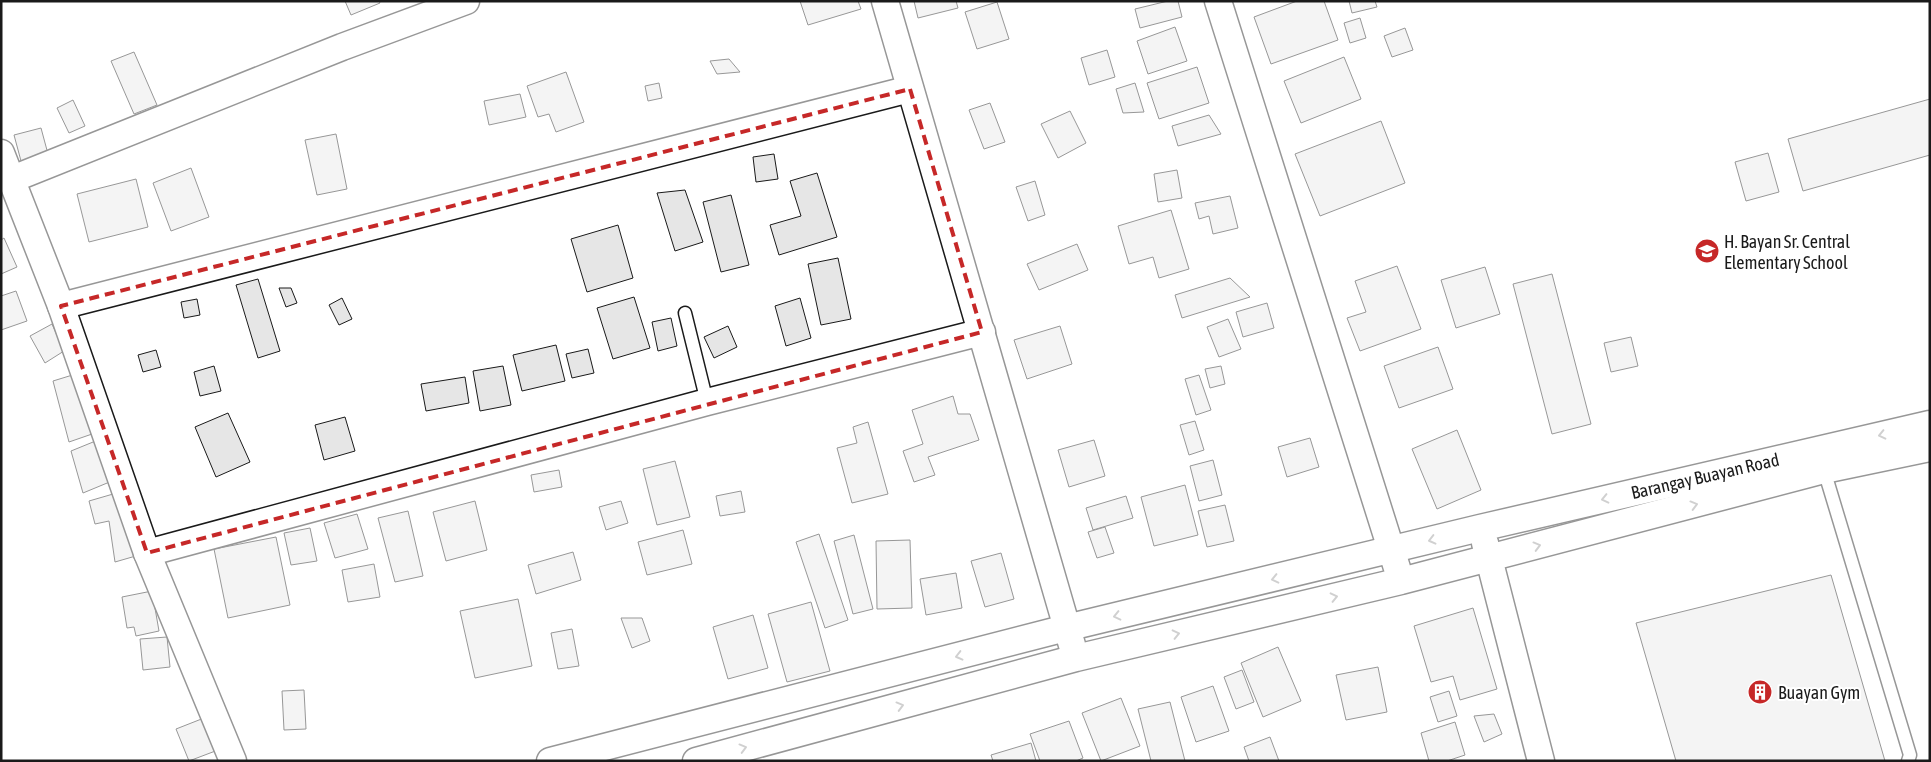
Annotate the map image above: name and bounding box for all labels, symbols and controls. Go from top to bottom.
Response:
place label: H. Bayan Sr. Central Elementary School [1724,231,1850,273]
school or university icon: H. Bayan Sr. Central Elementary School [1694,238,1720,264]
one-way arrow [1878,429,1887,440]
street label: Barangay Buayan Road [1629,449,1781,503]
one-way arrow [1600,493,1609,504]
one-way arrow [1689,500,1697,510]
one-way arrow [1428,534,1437,545]
one-way arrow [1532,541,1541,552]
one-way arrow [1270,573,1279,584]
one-way arrow [1329,592,1338,603]
one-way arrow [1112,610,1121,621]
one-way arrow [1171,629,1180,640]
one-way arrow [954,650,963,661]
building icon: Buayan Gym [1747,679,1773,705]
place label: Buayan Gym [1778,682,1860,703]
one-way arrow [895,701,903,711]
one-way arrow [738,743,747,754]

